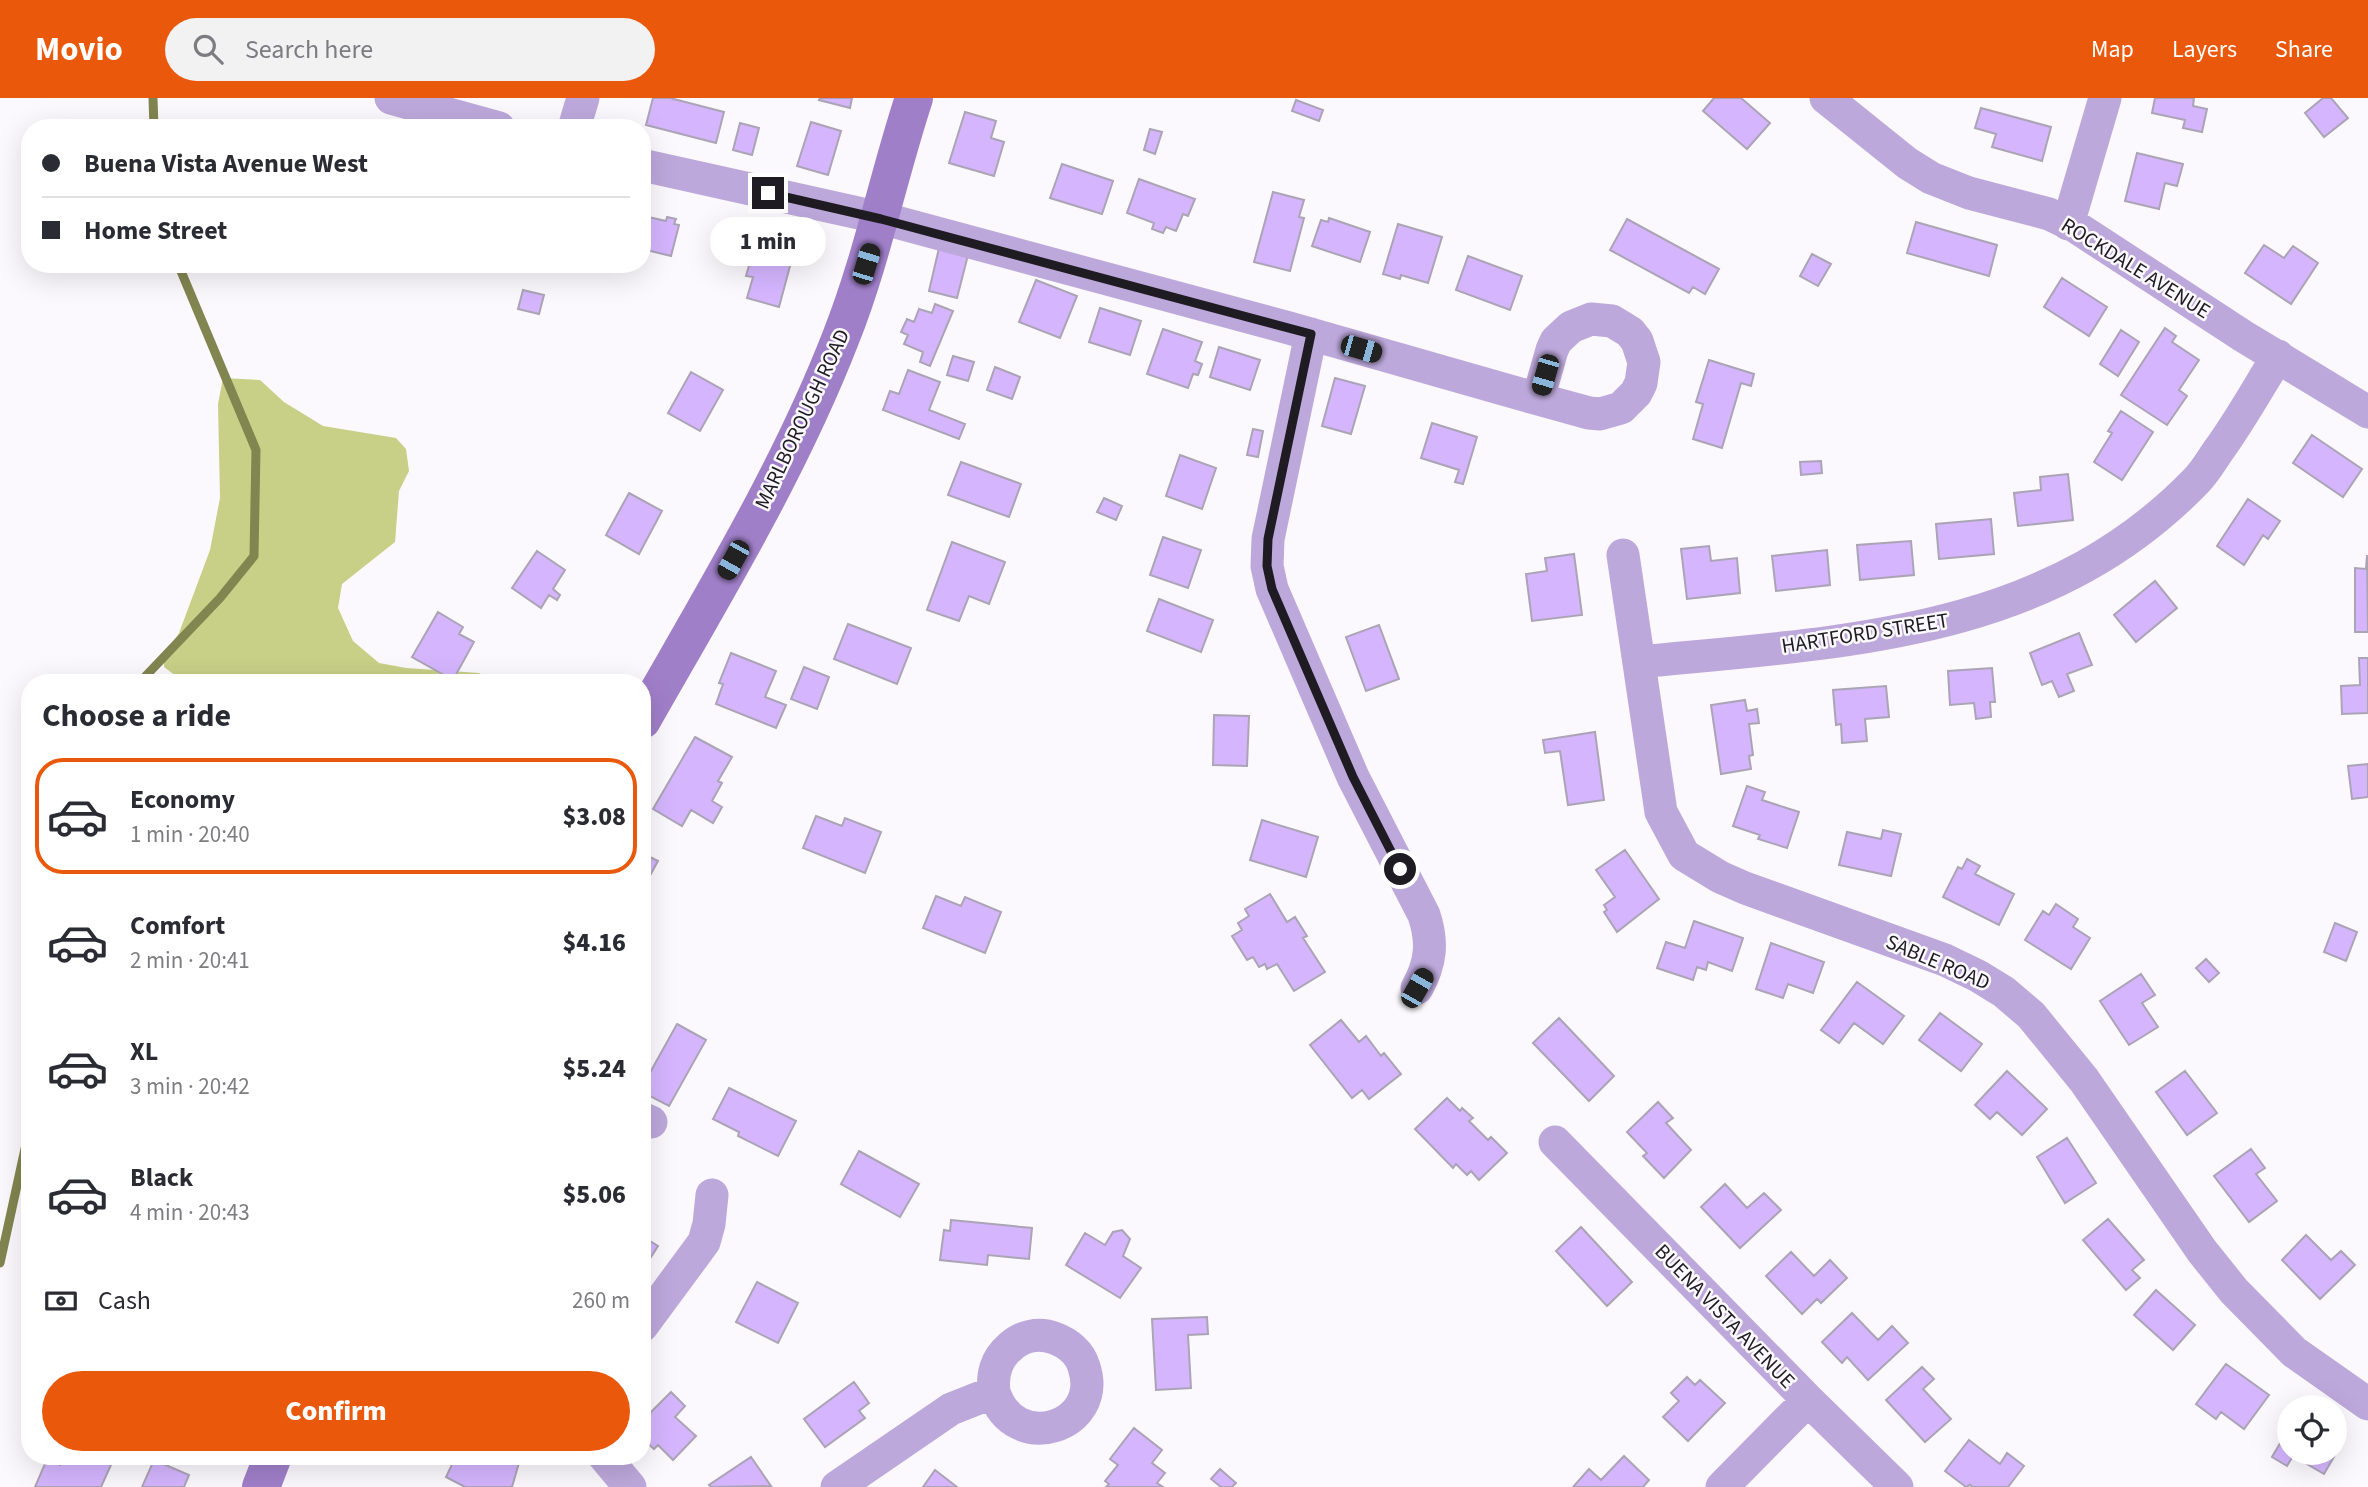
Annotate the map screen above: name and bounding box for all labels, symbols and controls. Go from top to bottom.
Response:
search box [165,18,655,81]
text: Movio [35,26,123,73]
icon: search [189,30,227,68]
text: Search here [245,31,373,68]
text: Map [2091,32,2134,67]
text: Layers [2172,32,2237,67]
text: Share [2275,32,2333,67]
text: Buena Vista Avenue West [84,145,368,182]
route end [752,177,784,209]
street label: ROCKDALE AVENUE [2056,210,2216,326]
text: Home Street [84,212,227,249]
callout: 1 min [710,217,826,266]
text: 1 min [740,225,796,258]
car [850,241,883,287]
street label: MARLBOROUGH ROAD [747,324,857,514]
car [1338,333,1385,365]
car [1530,352,1561,398]
car [714,537,753,583]
street label: HARTFORD STREET [1779,605,1951,661]
text: Choose a ride [42,693,231,739]
text: Economy [130,781,235,818]
icon: car [46,785,109,848]
text: $3.08 [562,798,626,835]
text: 1 min · 20:40 [130,818,250,851]
route start [1384,853,1416,885]
text: Comfort [130,907,225,944]
icon: car [46,911,109,974]
text: $4.16 [562,924,626,961]
street label: SABLE ROAD [1881,927,1995,997]
text: 2 min · 20:41 [130,944,250,977]
car [1398,965,1437,1011]
text: XL [130,1033,158,1070]
icon: car [46,1037,109,1100]
text: $5.24 [562,1050,626,1087]
text: 3 min · 20:42 [130,1070,250,1103]
text: Black [130,1159,193,1196]
icon: car [46,1163,109,1226]
text: $5.06 [562,1176,626,1213]
text: 4 min · 20:43 [130,1196,250,1229]
street label: BUENA VISTA AVENUE [1648,1237,1802,1395]
icon: cash [42,1282,80,1320]
text: Cash [98,1282,151,1319]
text: 260 m [572,1284,630,1317]
button: Confirm [42,1371,630,1451]
map controls [2277,1395,2347,1465]
button: locate [2277,1395,2347,1465]

